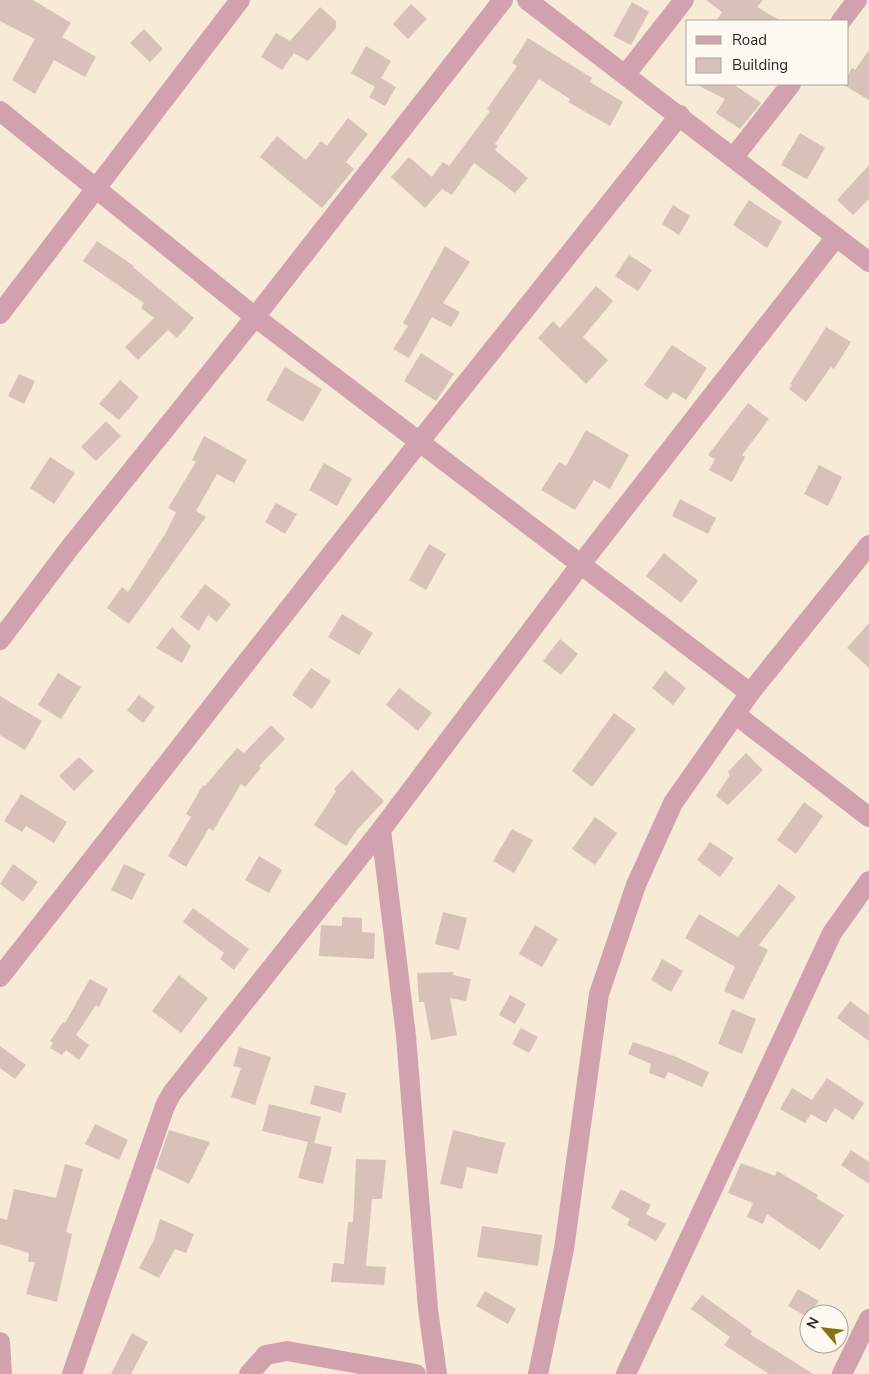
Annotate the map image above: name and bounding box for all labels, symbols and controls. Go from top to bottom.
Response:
legend [686,20,849,85]
text: Road [732,30,767,50]
text: Building [732,55,788,75]
north arrow [799,1304,849,1354]
text: N [802,1314,824,1332]

